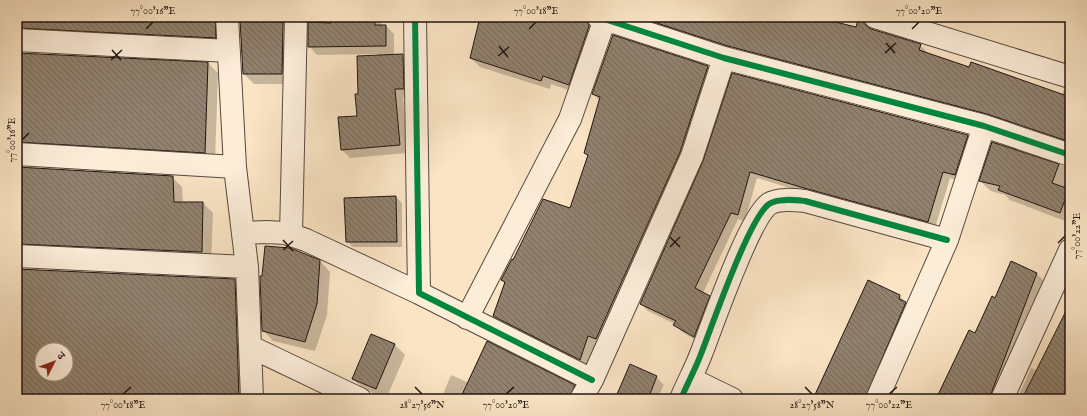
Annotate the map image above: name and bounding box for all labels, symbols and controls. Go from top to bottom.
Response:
text: 77°00'16"E [131,5,176,18]
text: 77°00'18"E [514,5,558,18]
text: 77°00'20"E [896,5,942,18]
text: 77°00'16"E [6,117,19,162]
text: 77°00'22"E [1071,213,1084,259]
north arrow [34,342,74,382]
text: उ [53,348,69,364]
text: 77°00'18"E [101,399,145,412]
text: 28°27'56"N [399,399,445,412]
text: 77°00'20"E [483,399,529,412]
text: 28°27'58"N [790,399,835,412]
text: 77°00'22"E [866,399,912,412]

